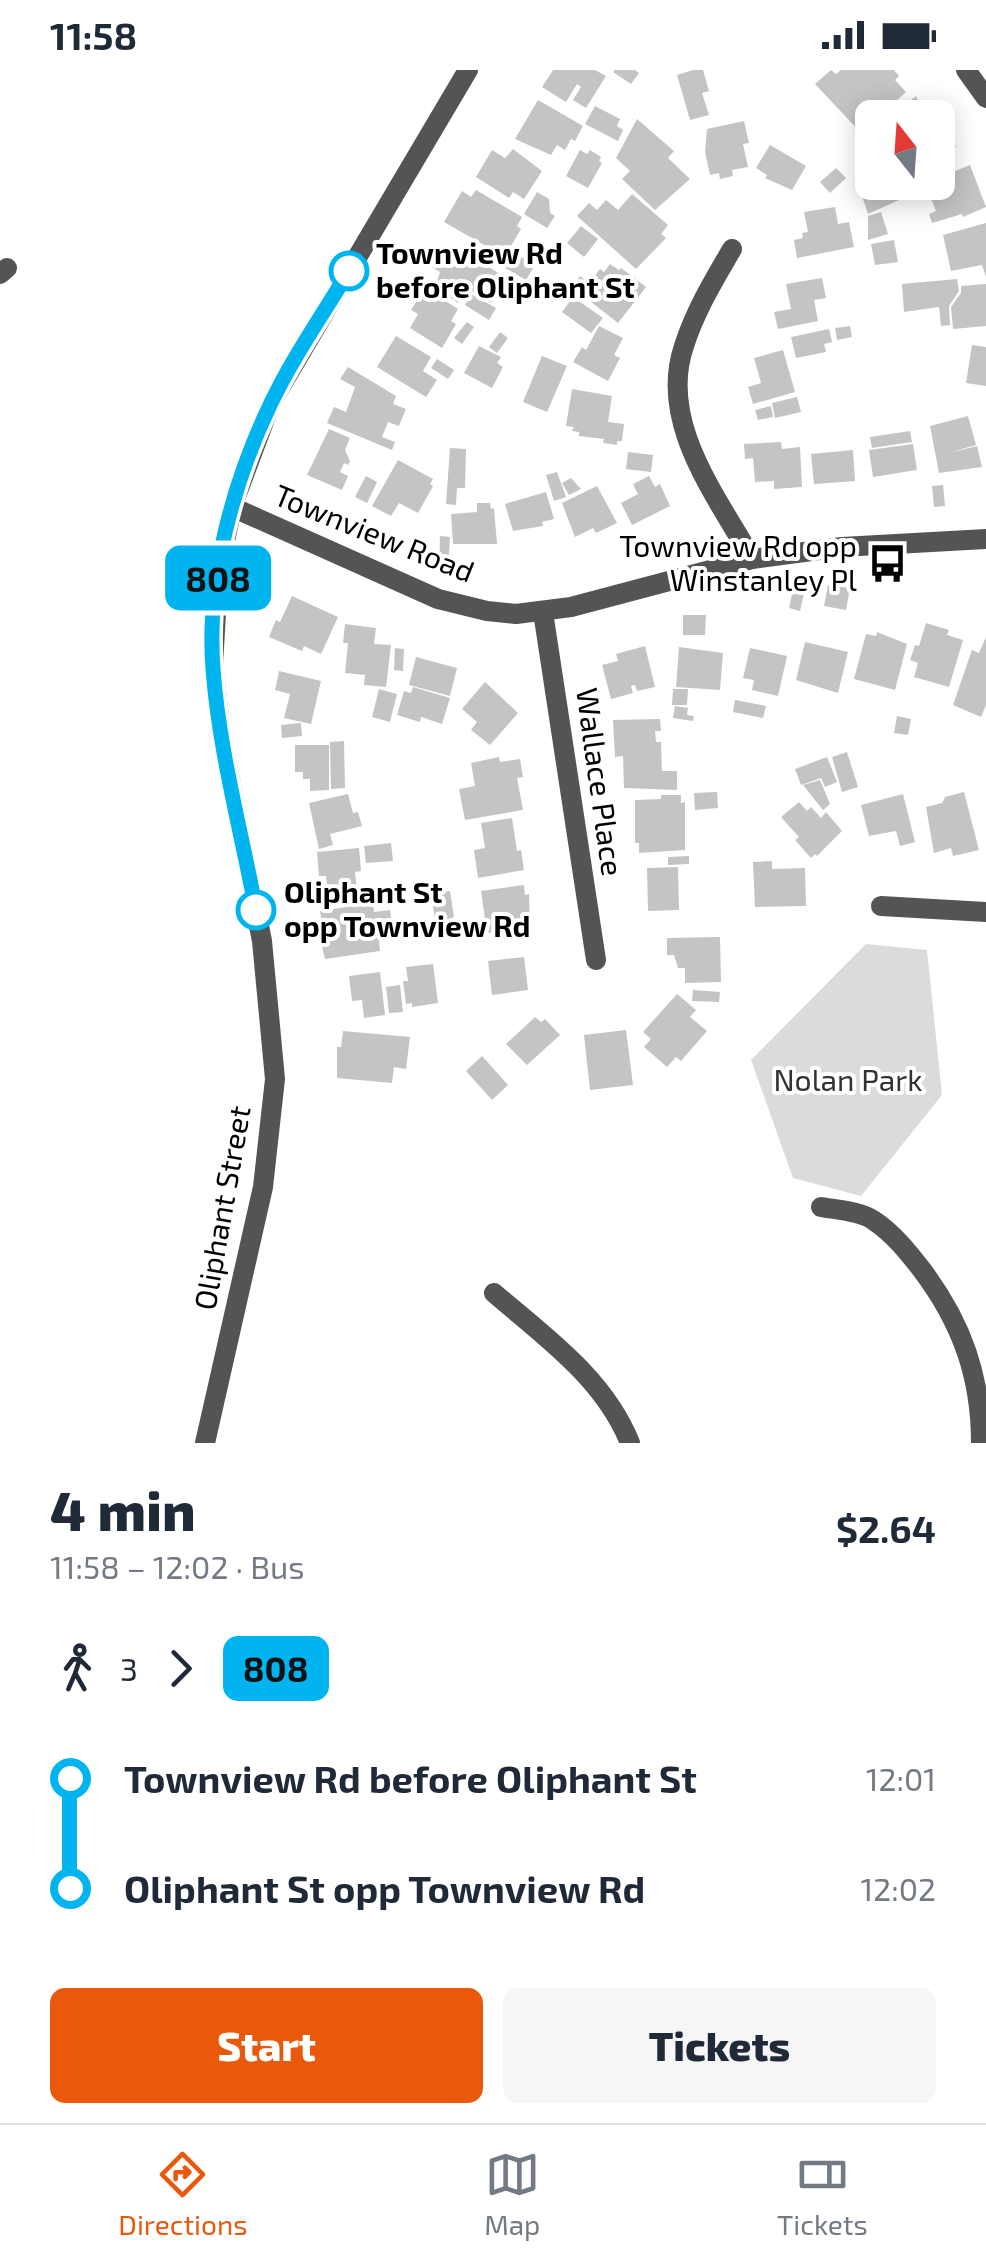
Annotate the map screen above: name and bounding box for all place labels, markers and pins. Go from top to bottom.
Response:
place label: Townview Rd before Oliphant St [376,234,635,304]
marker: Townview Rd before Oliphant St [330,252,368,290]
place label: Townview Rd opp Winstanley Pl [619,527,857,597]
bus stop icon: Townview Rd opp Winstanley Pl [866,543,908,585]
place label: Oliphant St opp Townview Rd [284,873,530,943]
marker: Oliphant St opp Townview Rd [237,891,275,929]

